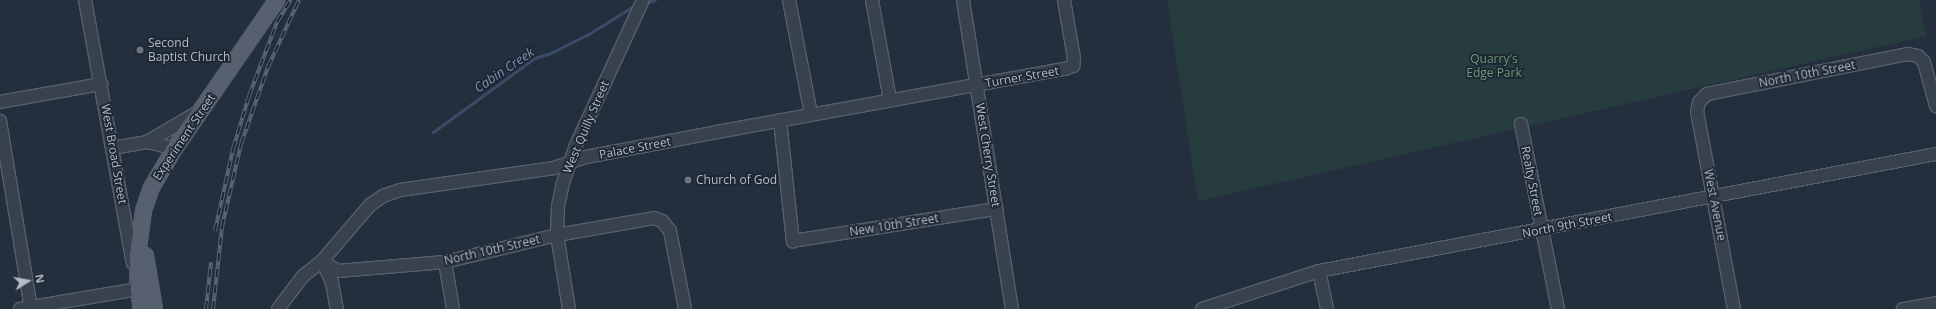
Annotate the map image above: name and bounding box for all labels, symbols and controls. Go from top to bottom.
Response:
place label: Second Baptist Church [148,36,230,64]
water label: Cabin Creek [471,44,537,96]
marker: Second Baptist Church [135,45,145,55]
park label: Quarry's Edge Park [1466,52,1522,80]
street label: North 10th Street [1758,58,1856,90]
street label: Turner Street [984,63,1060,91]
street label: West Quilly Street [560,78,612,176]
street label: Experiment Street [150,91,218,183]
street label: West Cherry Street [973,102,1003,208]
street label: West Broad Street [98,103,130,205]
street label: Palace Street [598,134,672,162]
street label: Realty Street [1518,145,1546,217]
street label: West Avenue [1701,168,1729,242]
place label: Church of God [696,173,777,187]
marker: Church of God [683,175,693,185]
street label: North 9th Street [1521,209,1613,241]
street label: New 10th Street [848,211,940,239]
street label: North 10th Street [443,232,541,268]
north arrow [8,261,48,301]
text: N [32,273,48,284]

